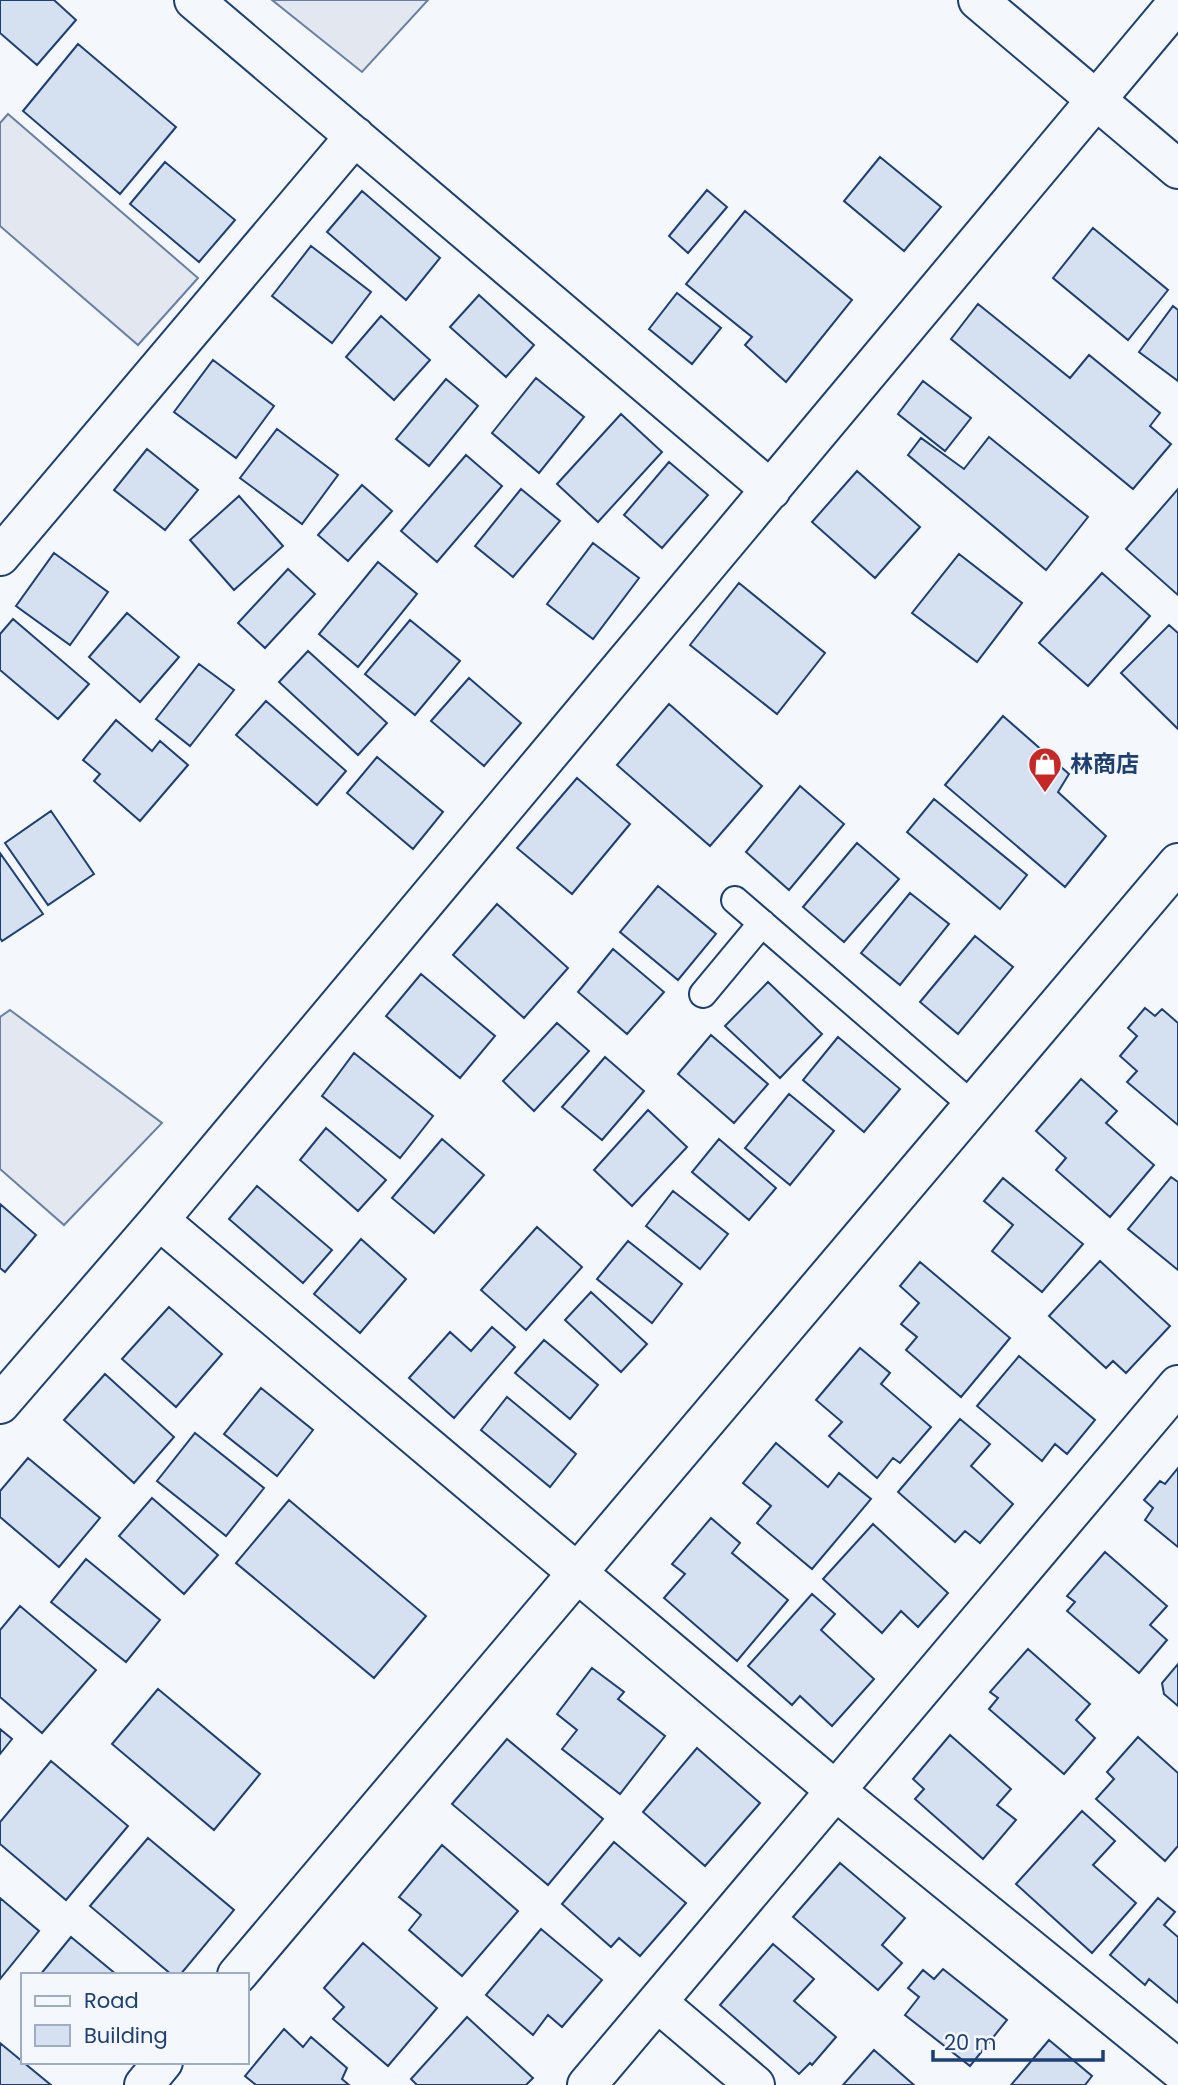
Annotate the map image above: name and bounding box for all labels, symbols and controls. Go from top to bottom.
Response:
shop icon: 林商店 [1026,745,1064,794]
place label: 林商店 [1070,748,1139,780]
legend [21,1973,248,2064]
text: Road [84,1986,139,2015]
scale bar [933,2018,1103,2062]
text: Building [84,2021,168,2050]
text: 20 m [944,2028,997,2057]

